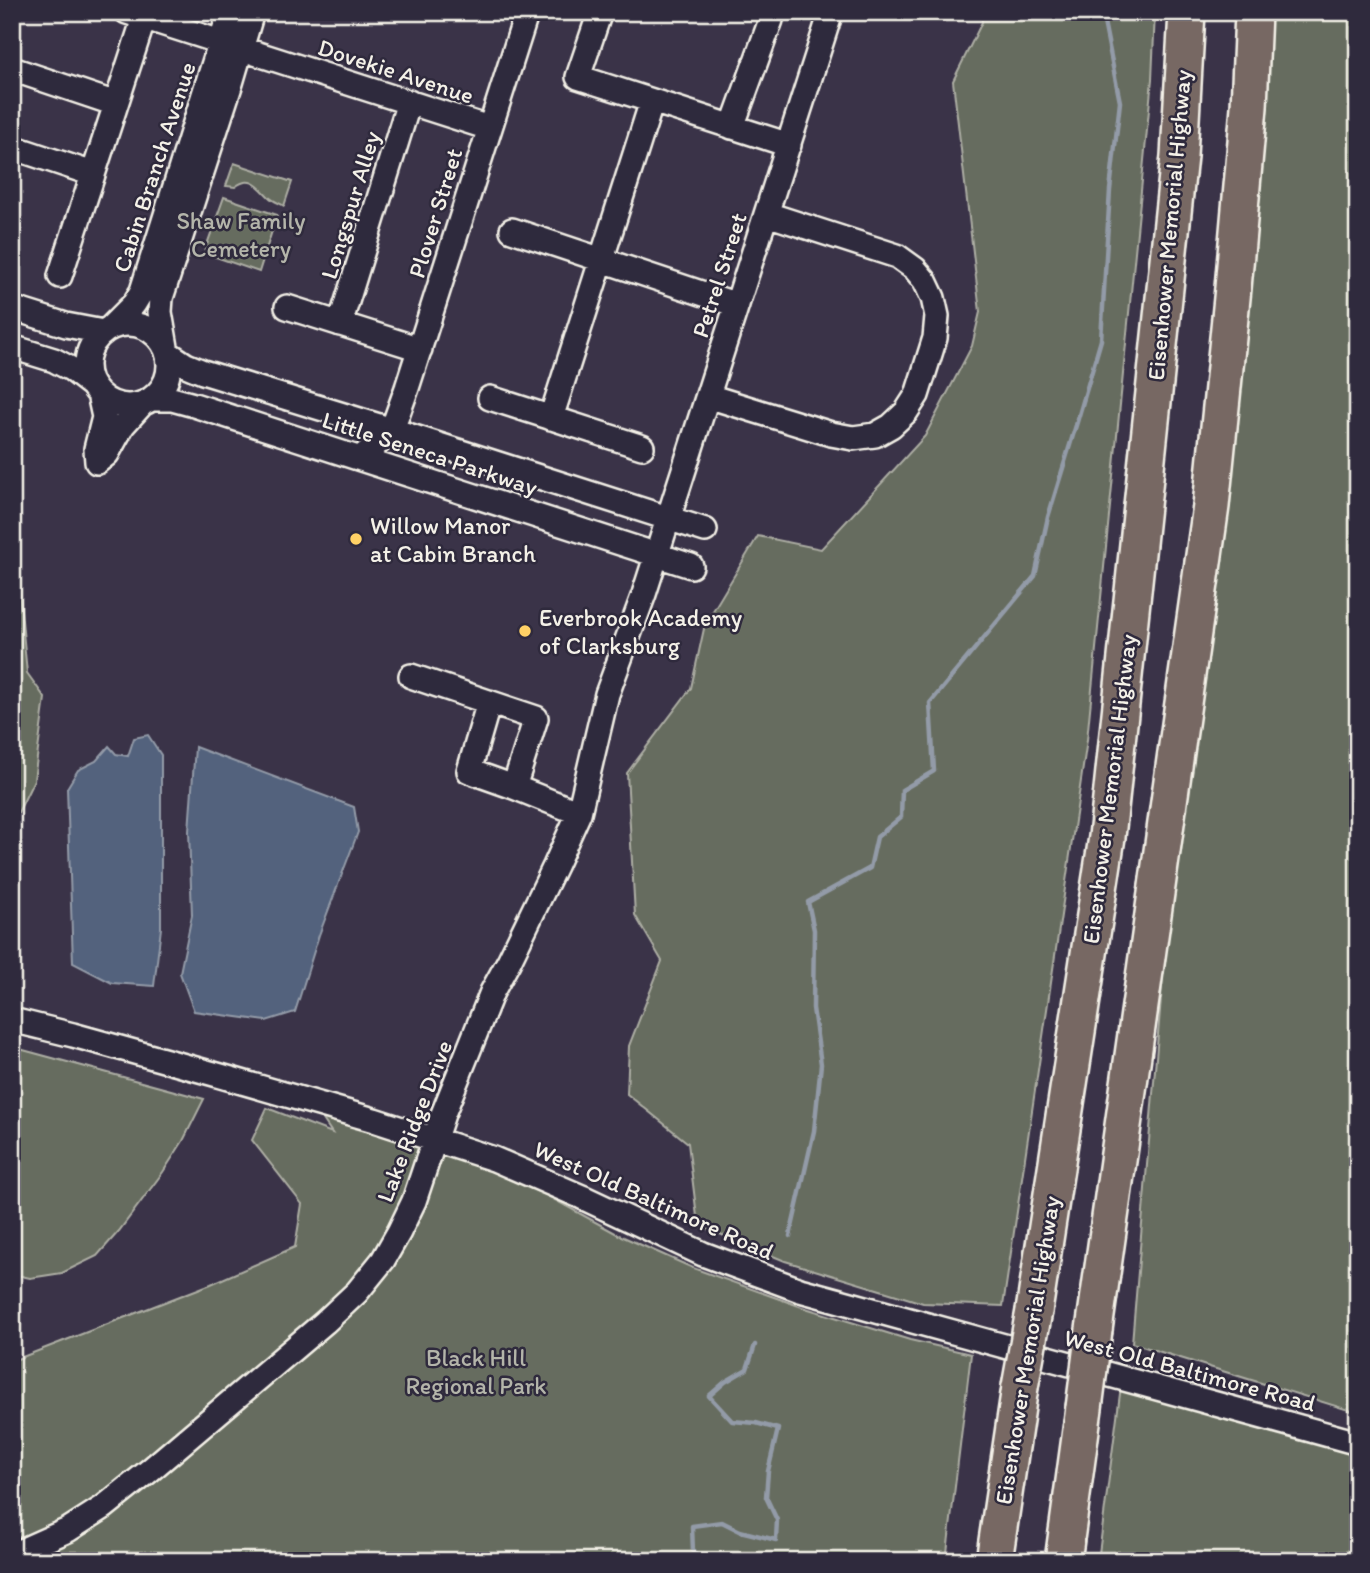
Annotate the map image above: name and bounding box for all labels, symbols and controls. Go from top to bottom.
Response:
street label: Dovekie Avenue [314,32,478,110]
street label: Cabin Branch Avenue [106,58,202,276]
street label: Eisenhower Memorial Highway [1141,68,1197,382]
street label: Longspur Alley [314,128,386,282]
street label: Plover Street [402,145,468,281]
park label: Shaw Family Cemetery [176,206,306,263]
street label: Petrel Street [685,209,753,341]
street label: Little Seneca Parkway [319,405,541,501]
place label: Willow Manor at Cabin Branch [370,511,536,568]
marker: Willow Manor at Cabin Branch [348,531,364,547]
place label: Everbrook Academy of Clarksburg [539,603,743,660]
marker: Everbrook Academy of Clarksburg [517,623,533,639]
street label: Eisenhower Memorial Highway [1076,632,1142,946]
street label: Lake Ridge Drive [370,1036,458,1206]
street label: West Old Baltimore Road [530,1134,778,1266]
street label: Eisenhower Memorial Highway [988,1193,1066,1506]
street label: West Old Baltimore Road [1061,1322,1319,1418]
park label: Black Hill Regional Park [405,1343,547,1400]

